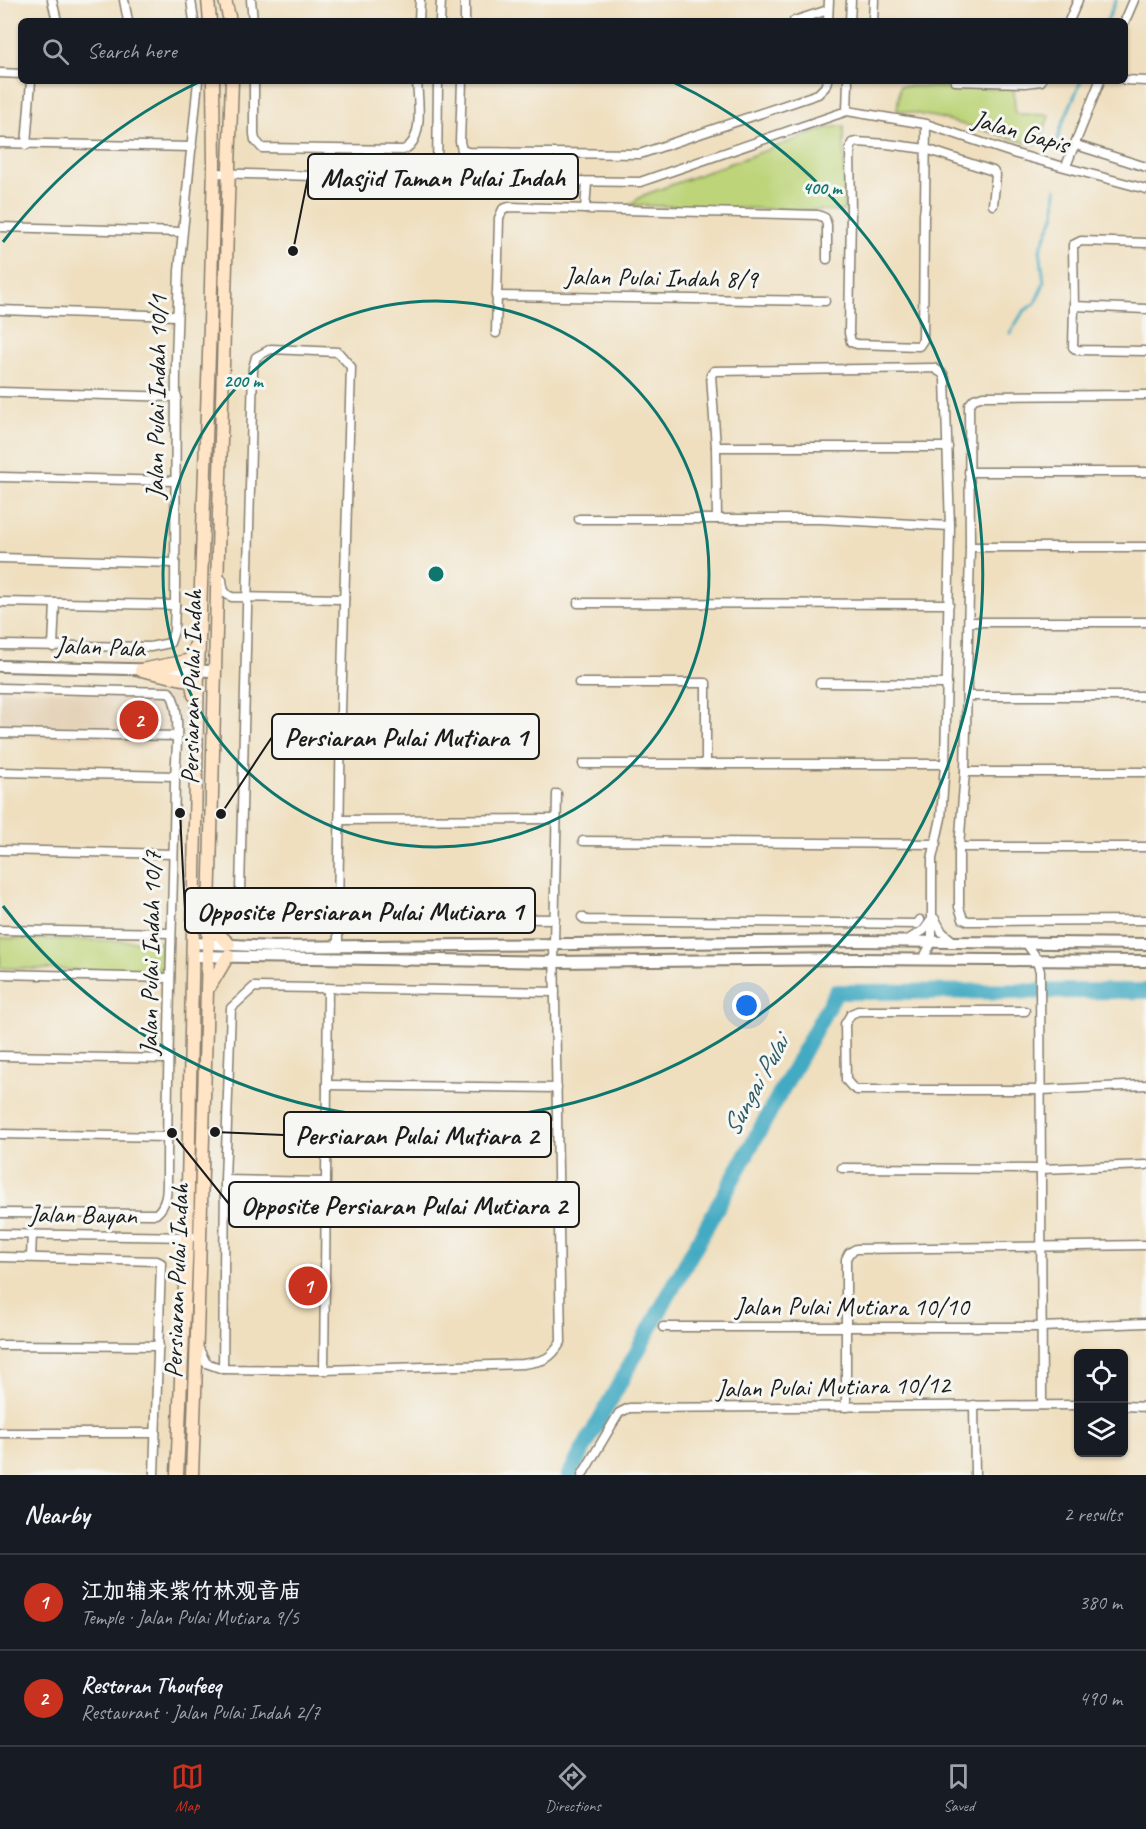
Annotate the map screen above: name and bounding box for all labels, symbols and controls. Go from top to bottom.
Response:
search box [18,18,1128,84]
icon: search [39,35,72,68]
text: Search here [87,37,177,65]
street label: Jalan Gapis [967,101,1075,162]
callout: Masjid Taman Pulai Indah [308,154,578,199]
text: Masjid Taman Pulai Indah [321,160,566,194]
text: 400 m [803,177,843,199]
street label: Jalan Pulai Indah 8/9 [562,259,760,296]
street label: Jalan Pulai Indah 10/1 [138,293,175,501]
text: 200 m [224,370,264,392]
centre of rings [426,564,446,584]
street label: Persiaran Pulai Indah [173,588,210,785]
street label: Jalan Pala [53,628,147,665]
pin: 2 [120,698,158,742]
callout: Persiaran Pulai Mutiara 1 [272,714,539,759]
text: Persiaran Pulai Mutiara 1 [284,720,530,754]
street label: Jalan Pulai Indah 10/7 [132,849,169,1057]
callout: Opposite Persiaran Pulai Mutiara 1 [185,888,535,933]
text: Opposite Persiaran Pulai Mutiara 1 [197,894,526,928]
your location [732,991,761,1020]
water label: Sungai Pulai [714,1024,800,1142]
callout: Persiaran Pulai Mutiara 2 [284,1112,551,1157]
text: Persiaran Pulai Mutiara 2 [295,1118,541,1152]
street label: Persiaran Pulai Indah [157,1182,196,1379]
callout: Opposite Persiaran Pulai Mutiara 2 [229,1182,579,1227]
text: Opposite Persiaran Pulai Mutiara 2 [241,1188,570,1222]
street label: Jalan Bayan [27,1197,138,1232]
pin: 1 [288,1264,328,1308]
street label: Jalan Pulai Mutiara 10/10 [733,1290,971,1323]
map controls [1074,1349,1128,1457]
button: locate [1074,1349,1128,1403]
street label: Jalan Pulai Mutiara 10/12 [714,1368,953,1405]
button: layers [1074,1403,1128,1457]
text: Nearby [24,1498,89,1531]
text: 2 results [1063,1502,1122,1527]
text: 江加辅来紫竹林观音庙 [81,1577,301,1605]
text: 1 [39,1590,48,1615]
text: 380 m [1079,1590,1122,1615]
text: Temple · Jalan Pulai Mutiara 9/5 [81,1605,299,1630]
text: Restoran Thoufeeq [81,1672,222,1700]
text: 2 [39,1686,48,1711]
text: 490 m [1079,1686,1122,1711]
text: Restaurant · Jalan Pulai Indah 2/7 [81,1700,320,1725]
tab: Map [171,1760,204,1816]
tab: Directions [545,1760,601,1816]
tab: Saved [942,1760,975,1816]

